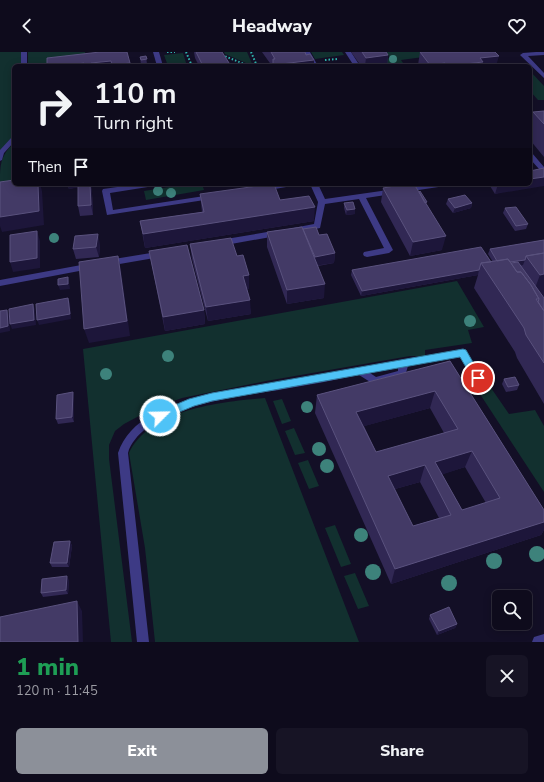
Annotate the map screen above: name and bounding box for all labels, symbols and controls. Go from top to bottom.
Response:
text: Headway [232,14,312,38]
icon: back [16,15,38,37]
icon: heart [506,15,528,37]
text: 110 m [94,75,177,113]
icon: right [28,80,80,132]
text: Turn right [94,111,173,135]
icon: arrive [70,156,92,178]
text: Then [28,157,62,177]
pin [461,361,495,395]
icon: arrive [467,367,489,389]
position arrow [139,395,181,437]
map controls [492,590,532,630]
button: search [492,590,532,630]
text: 1 min [16,651,79,683]
button: close [486,655,528,697]
text: 120 m · 11:45 [16,682,98,700]
button: Exit [16,728,268,774]
button: Share [276,728,528,774]

